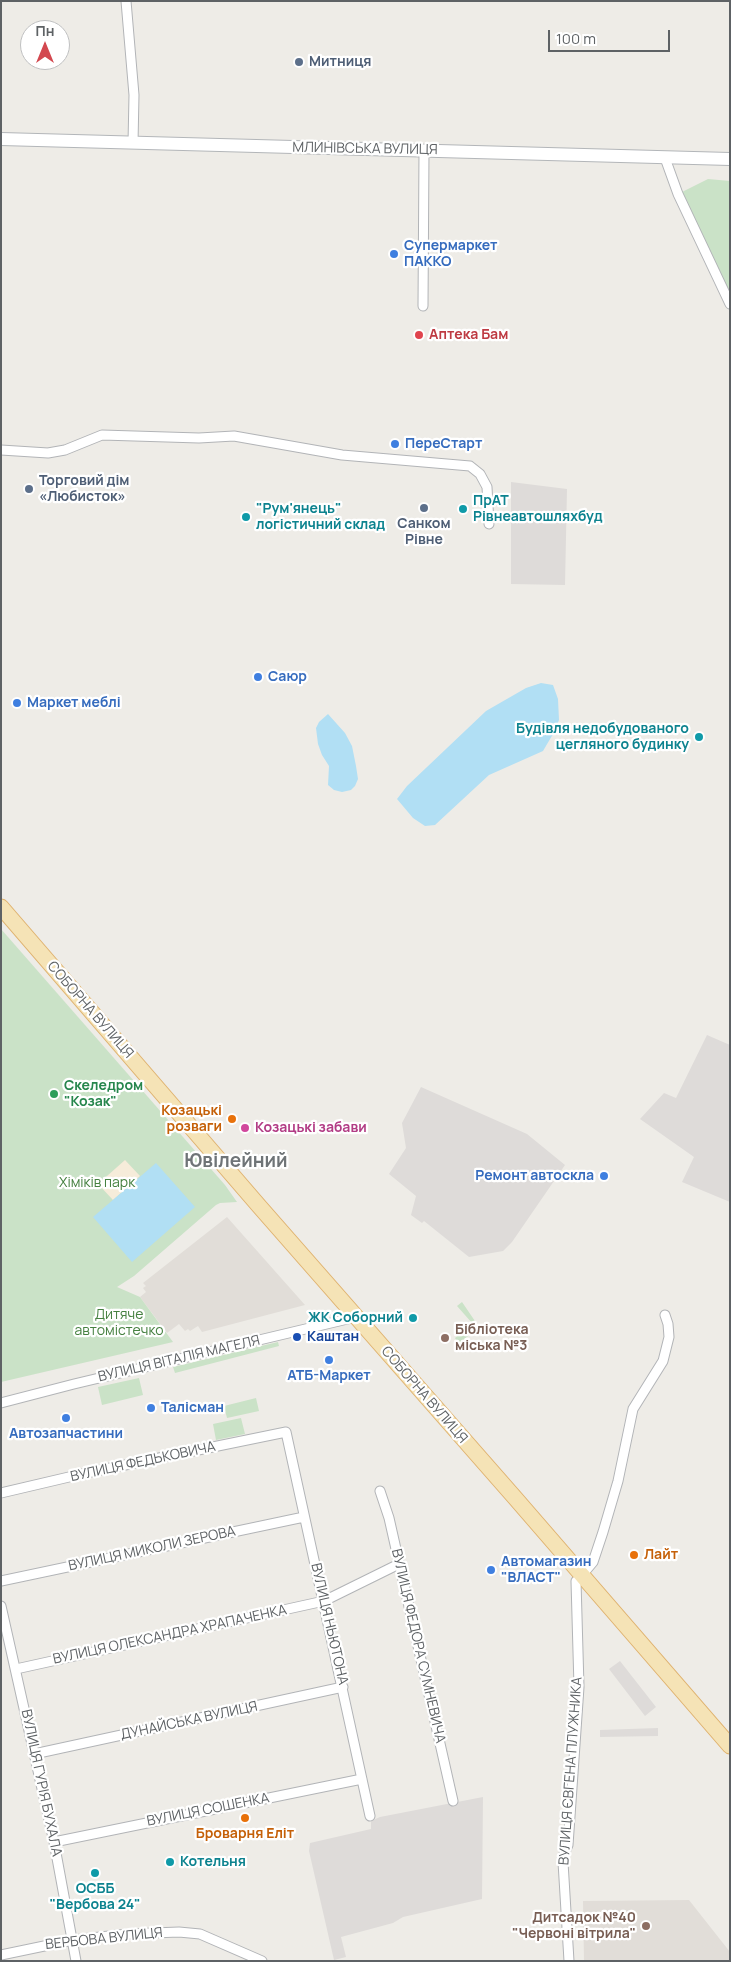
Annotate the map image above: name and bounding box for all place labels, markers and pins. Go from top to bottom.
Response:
place label: Митниця [309,54,371,70]
marker: Митниця [293,56,305,68]
place label: Супермаркет ПАККО [404,238,497,270]
marker: Супермаркет ПАККО [388,248,400,260]
place label: Аптека Бам [429,327,508,343]
marker: Аптека Бам [413,329,425,341]
place label: ПереСтарт [405,436,482,452]
marker: ПереСтарт [389,438,401,450]
place label: Торговий дім «Любисток» [39,473,129,506]
marker: Торговий дім «Любисток» [23,483,35,495]
place label: ПрАТ Рівнеавтошляхбуд [473,493,603,526]
place label: "Рум'янець" логістичний склад [256,501,385,534]
marker: Санком Рівне [418,502,430,514]
marker: ПрАТ Рівнеавтошляхбуд [457,503,469,515]
marker: "Рум'янець" логістичний склад [240,511,252,523]
place label: Санком Рівне [397,516,451,548]
place label: Саюр [268,669,307,685]
marker: Саюр [252,671,264,683]
place label: Маркет меблі [27,695,121,711]
marker: Маркет меблі [11,697,23,709]
place label: Будівля недобудованого цегляного будинку [516,721,689,754]
marker: Будівля недобудованого цегляного будинку [693,731,705,743]
place label: Скеледром "Козак" [64,1078,143,1110]
marker: Скеледром "Козак" [48,1088,60,1100]
place label: Козацькі розваги [161,1103,222,1136]
marker: Козацькі розваги [226,1113,238,1125]
place label: Козацькі забави [255,1120,367,1136]
marker: Козацькі забави [239,1122,251,1134]
place label: Ремонт автоскла [475,1168,594,1184]
marker: Ремонт автоскла [598,1170,610,1182]
place label: ЖК Соборний [308,1310,403,1326]
marker: ЖК Соборний [407,1312,419,1324]
place label: Бібліотека міська №3 [455,1322,529,1354]
place label: Каштан [307,1329,359,1345]
marker: Каштан [291,1331,303,1343]
marker: Бібліотека міська №3 [439,1332,451,1344]
marker: АТБ-Маркет [323,1354,335,1366]
place label: АТБ-Маркет [287,1368,371,1384]
place label: Талісман [161,1400,224,1416]
marker: Талісман [145,1402,157,1414]
marker: Автозапчастини [60,1412,72,1424]
place label: Автозапчастини [9,1426,123,1442]
place label: Лайт [644,1547,678,1563]
marker: Лайт [628,1549,640,1561]
place label: Автомагазин "ВЛАСТ" [501,1554,591,1586]
marker: Автомагазин "ВЛАСТ" [485,1564,497,1576]
marker: Броварня Еліт [239,1812,251,1824]
place label: Броварня Еліт [196,1826,294,1842]
place label: Котельня [180,1854,246,1870]
marker: Котельня [164,1856,176,1868]
marker: ОСББ "Вербова 24" [89,1867,101,1879]
place label: ОСББ "Вербова 24" [50,1881,140,1914]
place label: Дитсадок №40 "Червоні вітрила" [512,1910,636,1942]
marker: Дитсадок №40 "Червоні вітрила" [640,1920,652,1932]

